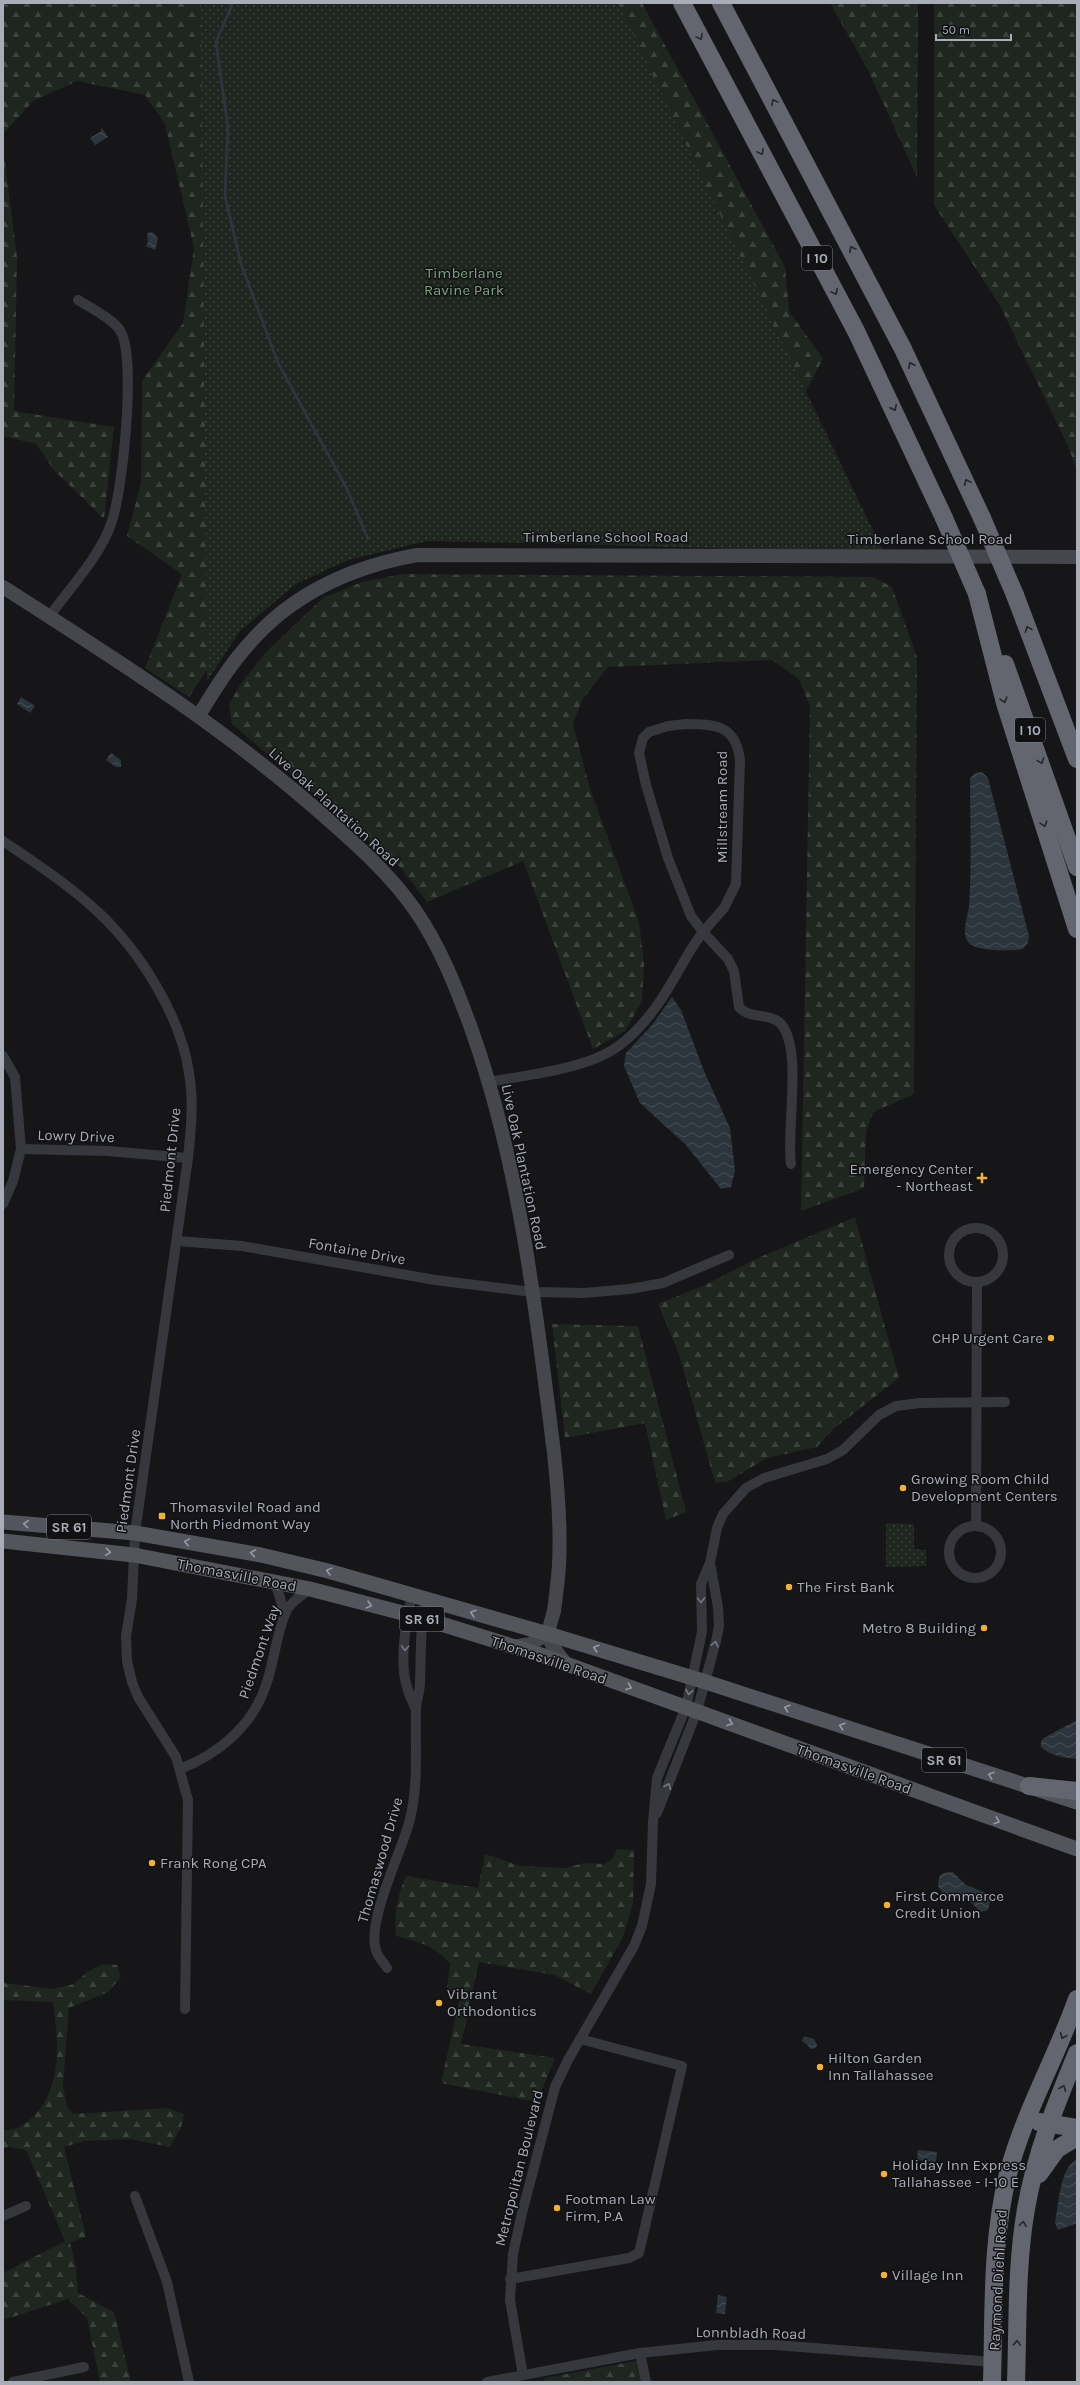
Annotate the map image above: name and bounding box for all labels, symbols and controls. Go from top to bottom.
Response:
scale bar [936,16,1011,42]
text: 50 m [942,23,970,37]
one-way arrow [695,33,703,41]
one-way arrow [771,99,778,106]
one-way arrow [756,148,764,155]
road number: I 10 [802,246,832,270]
one-way arrow [849,246,856,253]
park label: Timberlane Ravine Park [424,264,504,299]
one-way arrow [830,288,838,295]
one-way arrow [908,361,916,369]
one-way arrow [889,403,897,411]
one-way arrow [964,479,972,487]
street label: Timberlane School Road [523,528,689,546]
street label: Timberlane School Road [847,530,1013,548]
one-way arrow [1025,625,1033,632]
one-way arrow [1000,697,1008,703]
road number: I 10 [1015,718,1045,742]
street label: Live Oak Plantation Road [265,744,403,870]
street label: Millstream Road [713,751,731,863]
one-way arrow [1037,758,1045,765]
one-way arrow [1039,820,1048,827]
street label: Live Oak Plantation Road [498,1082,550,1252]
street label: Piedmont Drive [156,1107,184,1213]
street label: Lowry Drive [37,1126,115,1146]
place label: Emergency Center - Northeast [849,1160,974,1195]
marker: Emergency Center - Northeast [976,1172,988,1184]
street label: Fontaine Drive [307,1234,407,1268]
place label: CHP Urgent Care [932,1329,1043,1347]
marker: CHP Urgent Care [1046,1333,1056,1343]
street label: Piedmont Drive [112,1428,144,1534]
place label: Growing Room Child Development Centers [911,1470,1058,1505]
marker: Growing Room Child Development Centers [898,1483,908,1493]
place label: Thomasvilel Road and North Piedmont Way [170,1498,321,1533]
marker: Thomasvilel Road and North Piedmont Way [157,1511,167,1521]
road number: SR 61 [47,1515,91,1539]
one-way arrow [23,1519,29,1528]
one-way arrow [184,1538,190,1547]
one-way arrow [105,1547,111,1556]
one-way arrow [250,1549,256,1558]
street label: Thomasville Road [176,1555,298,1595]
one-way arrow [325,1567,332,1576]
place label: The First Bank [797,1578,895,1596]
marker: The First Bank [784,1582,794,1592]
one-way arrow [697,1597,705,1603]
one-way arrow [365,1600,372,1609]
street label: Piedmont Way [235,1603,283,1701]
road number: SR 61 [400,1607,444,1631]
one-way arrow [469,1609,476,1618]
place label: Metro 8 Building [862,1619,977,1637]
marker: Metro 8 Building [979,1623,989,1633]
street label: Thomasville Road [489,1632,609,1688]
one-way arrow [711,1641,719,1647]
one-way arrow [401,1645,410,1651]
one-way arrow [593,1645,600,1653]
one-way arrow [625,1682,632,1690]
one-way arrow [685,1689,693,1695]
one-way arrow [783,1704,790,1713]
one-way arrow [727,1719,734,1727]
one-way arrow [839,1722,846,1731]
street label: Thomasville Road [794,1740,914,1798]
road number: SR 61 [922,1748,966,1772]
one-way arrow [988,1771,995,1780]
one-way arrow [663,1782,671,1790]
street label: Thomaswood Drive [353,1795,407,1925]
one-way arrow [994,1816,1001,1825]
place label: Frank Rong CPA [160,1854,267,1872]
marker: Frank Rong CPA [147,1858,157,1868]
place label: First Commerce Credit Union [895,1887,1004,1922]
marker: First Commerce Credit Union [882,1900,892,1910]
place label: Vibrant Orthodontics [447,1985,537,2020]
marker: Vibrant Orthodontics [434,1998,444,2008]
one-way arrow [1060,2031,1068,2039]
place label: Hilton Garden Inn Tallahassee [828,2049,933,2084]
marker: Hilton Garden Inn Tallahassee [815,2062,825,2072]
one-way arrow [1058,2084,1066,2091]
street label: Metropolitan Boulevard [491,2088,547,2248]
place label: Holiday Inn Express Tallahassee - I-10 E [892,2156,1026,2191]
marker: Holiday Inn Express Tallahassee - I-10 E [879,2169,889,2179]
place label: Footman Law Firm, P.A [565,2190,656,2225]
marker: Footman Law Firm, P.A [552,2203,562,2213]
street label: Raymond Diehl Road [985,2209,1011,2351]
one-way arrow [1019,2221,1028,2227]
place label: Village Inn [892,2266,964,2284]
marker: Village Inn [879,2270,889,2280]
street label: Lonnbladh Road [695,2323,807,2343]
one-way arrow [1013,2340,1021,2346]

